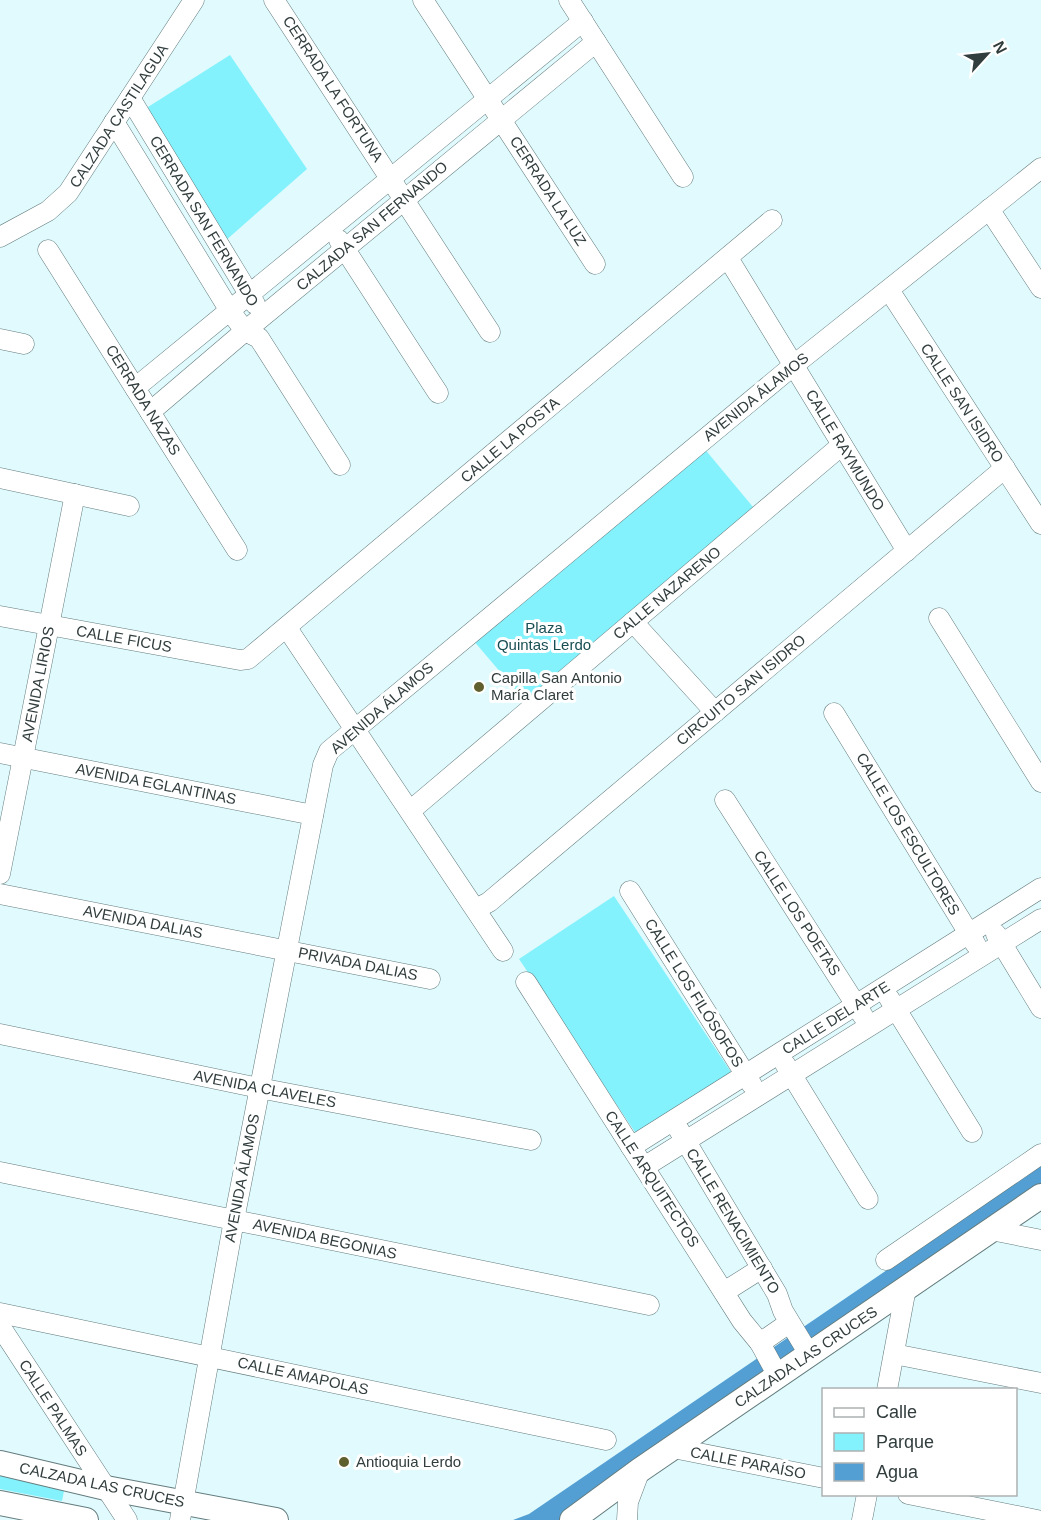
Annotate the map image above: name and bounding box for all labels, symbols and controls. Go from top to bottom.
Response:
street label: CERRADA LA FORTUNA [280,13,387,165]
north arrow [957,24,1017,84]
text: N [990,38,1010,56]
street label: CALZADA CASTILAGUA [66,41,171,191]
street label: CERRADA SAN FERNANDO [147,132,262,309]
street label: CERRADA LA LUZ [507,133,590,248]
street label: CALZADA SAN FERNANDO [293,157,451,294]
street label: CALLE SAN ISIDRO [918,340,1007,465]
street label: CERRADA NAZAS [103,342,184,458]
street label: AVENIDA ÁLAMOS [700,349,812,444]
street label: CALLE RAYMUNDO [803,386,888,513]
street label: CALLE LA POSTA [457,394,562,486]
street label: CALLE NAZARENO [609,543,724,643]
park label: Plaza Quintas Lerdo [497,619,591,653]
street label: CALLE FICUS [75,622,173,655]
street label: AVENIDA LIRIOS [18,625,57,743]
street label: CIRCUITO SAN ISIDRO [673,631,809,749]
street label: AVENIDA ÁLAMOS [327,658,437,757]
place label: Capilla San Antonio María Claret [491,669,622,703]
marker: Capilla San Antonio María Claret [472,680,486,694]
street label: CALLE LOS ESCULTORES [853,750,964,918]
street label: AVENIDA EGLANTINAS [74,760,238,807]
street label: CALLE LOS POETAS [751,847,844,978]
street label: AVENIDA DALIAS [82,902,204,941]
street label: CALLE LOS FILÓSOFOS [642,915,747,1070]
street label: PRIVADA DALIAS [297,944,419,983]
street label: CALLE DEL ARTE [779,978,893,1057]
street label: AVENIDA CLAVELES [193,1066,338,1111]
street label: CALLE ARQUITECTOS [602,1107,703,1250]
street label: AVENIDA ÁLAMOS [221,1112,262,1244]
street label: CALLE RENACIMIENTO [683,1145,784,1296]
street label: AVENIDA BEGONIAS [252,1215,398,1262]
street label: CALZADA LAS CRUCES [731,1302,880,1411]
street label: CALLE AMAPOLAS [236,1353,370,1398]
street label: CALLE PALMAS [16,1356,91,1459]
legend [822,1388,1017,1496]
text: Calle [876,1402,917,1422]
text: Parque [876,1432,934,1452]
street label: CALLE PARAÍSO [689,1443,807,1482]
place label: Antioquia Lerdo [356,1453,461,1470]
marker: Antioquia Lerdo [337,1455,351,1469]
street label: CALZADA LAS CRUCES [18,1459,186,1510]
text: Agua [876,1462,919,1482]

